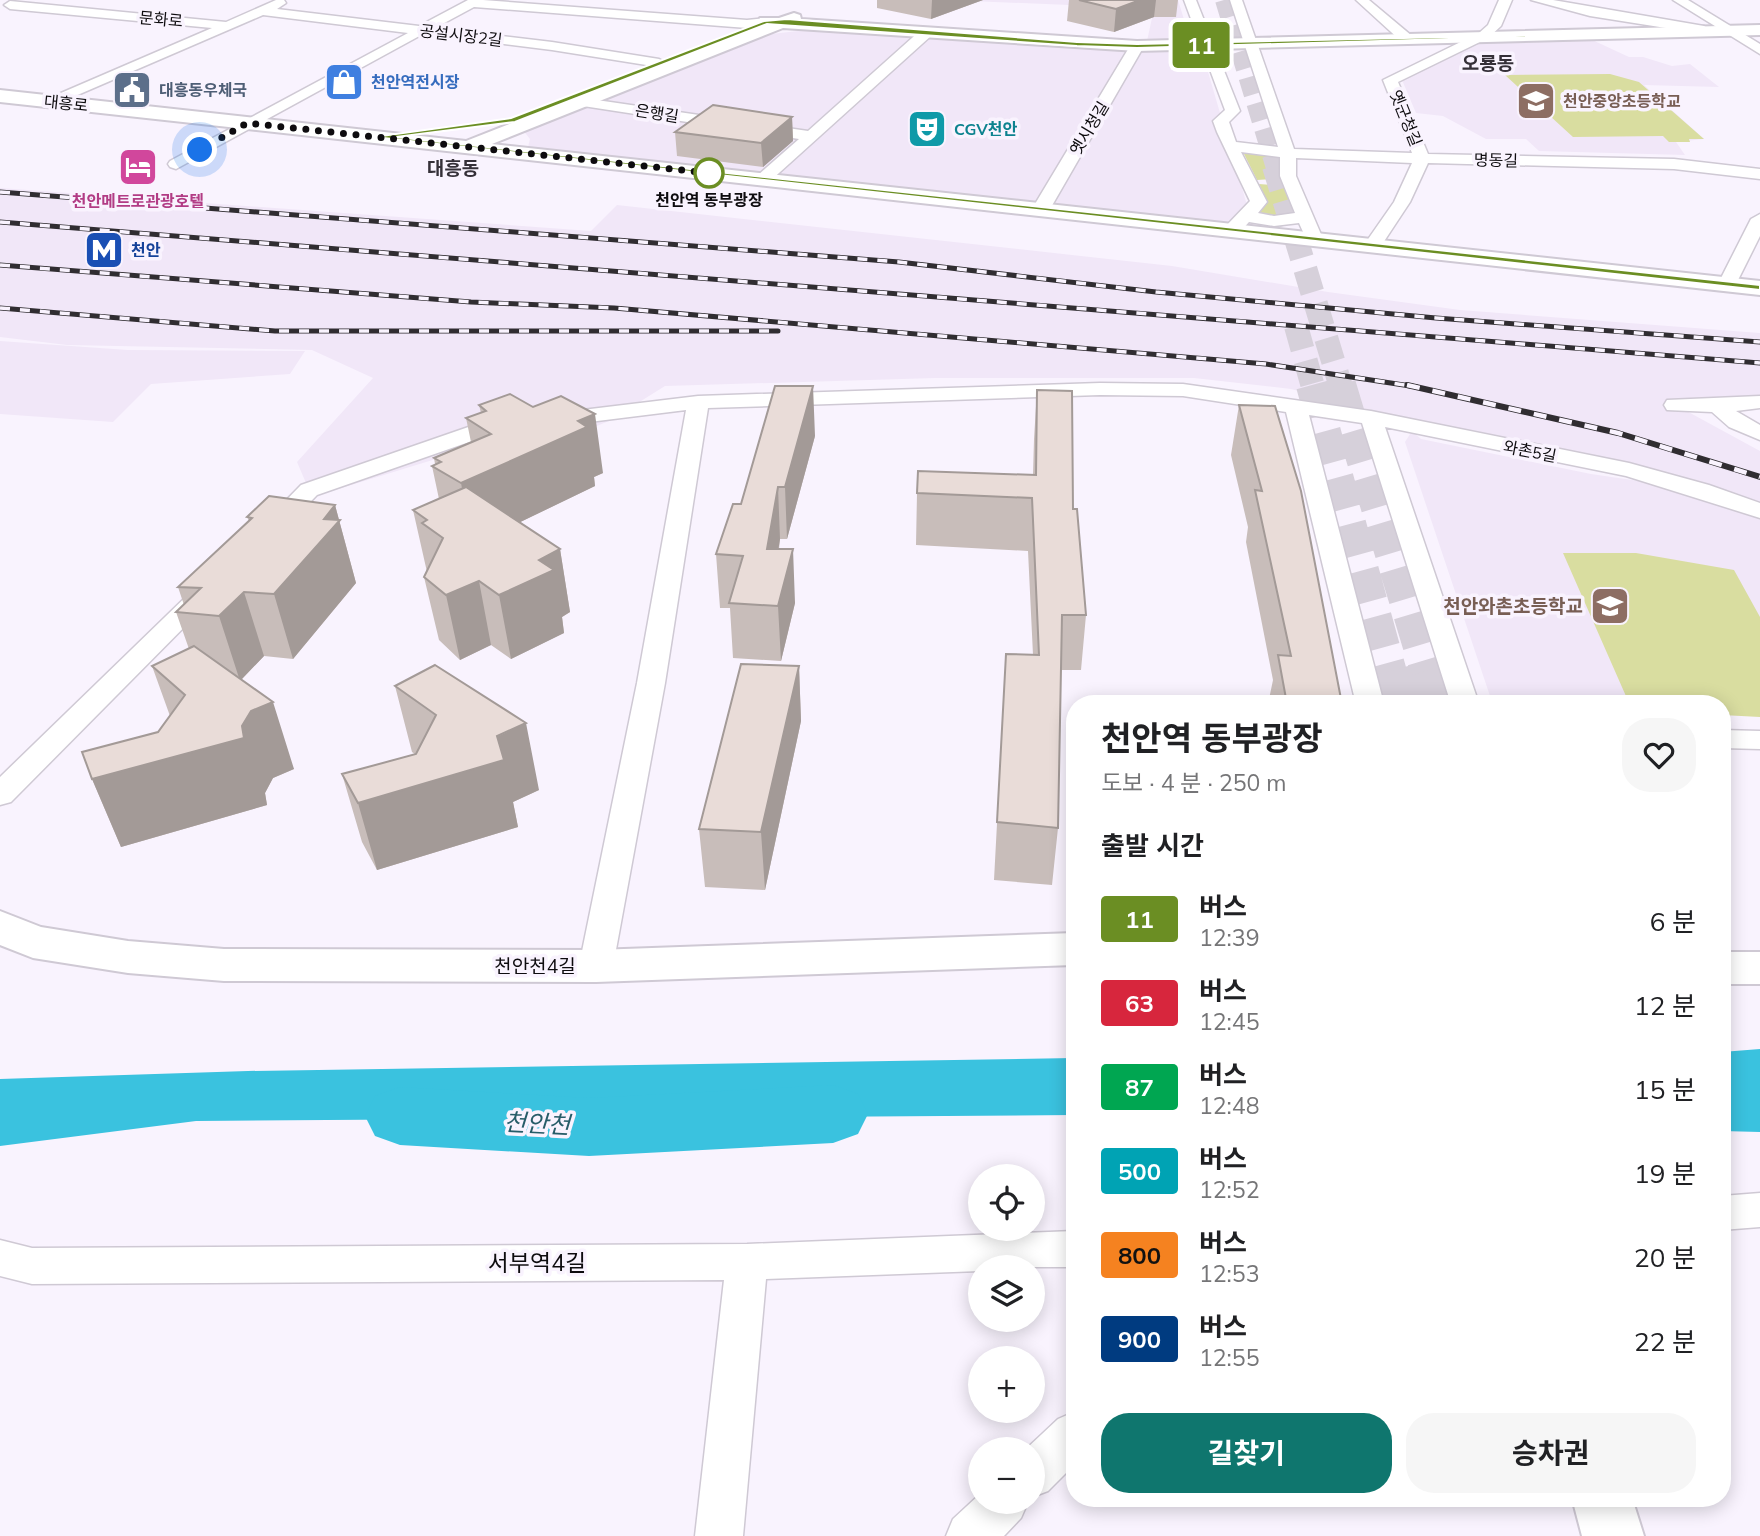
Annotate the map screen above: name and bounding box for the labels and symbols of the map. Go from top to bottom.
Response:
street label: 문화로 [138,7,184,31]
street label: 공설시장2길 [418,20,504,50]
line badge: 11 [1170,22,1232,68]
district label: 오룡동 [1462,51,1514,75]
shop icon: 천안역전시장 [323,61,365,103]
public building icon: 대흥동우체국 [111,69,153,111]
place label: 천안역전시장 [371,72,460,92]
place label: 대흥동우체국 [159,80,247,100]
school or university icon: 천안중앙초등학교 [1515,80,1557,122]
street label: 옛군청길 [1386,87,1426,149]
street label: 대흥로 [43,91,89,115]
place label: 천안중앙초등학교 [1563,91,1681,111]
street label: 옛시청길 [1065,98,1113,158]
street label: 은행길 [634,100,680,126]
theatre icon: CGV천안 [906,108,948,150]
place label: CGV천안 [954,119,1018,139]
your location [182,132,217,167]
hotel icon: 천안메트로관광호텔 [117,146,159,188]
street label: 명동길 [1474,150,1518,170]
district label: 대흥동 [427,156,479,180]
marker: 천안역 동부광장 [694,158,724,188]
place label: 천안역 동부광장 [655,190,763,210]
place label: 천안메트로관광호텔 [72,191,204,211]
metro station icon: 천안 [83,229,125,271]
place label: 천안 [131,240,161,260]
street label: 와촌5길 [1502,436,1558,466]
school or university icon: 천안와촌초등학교 [1589,585,1631,627]
place label: 천안와촌초등학교 [1443,594,1583,618]
street label: 천안천4길 [494,954,576,978]
water label: 천안천 [503,1106,574,1140]
street label: 서부역4길 [488,1248,586,1277]

